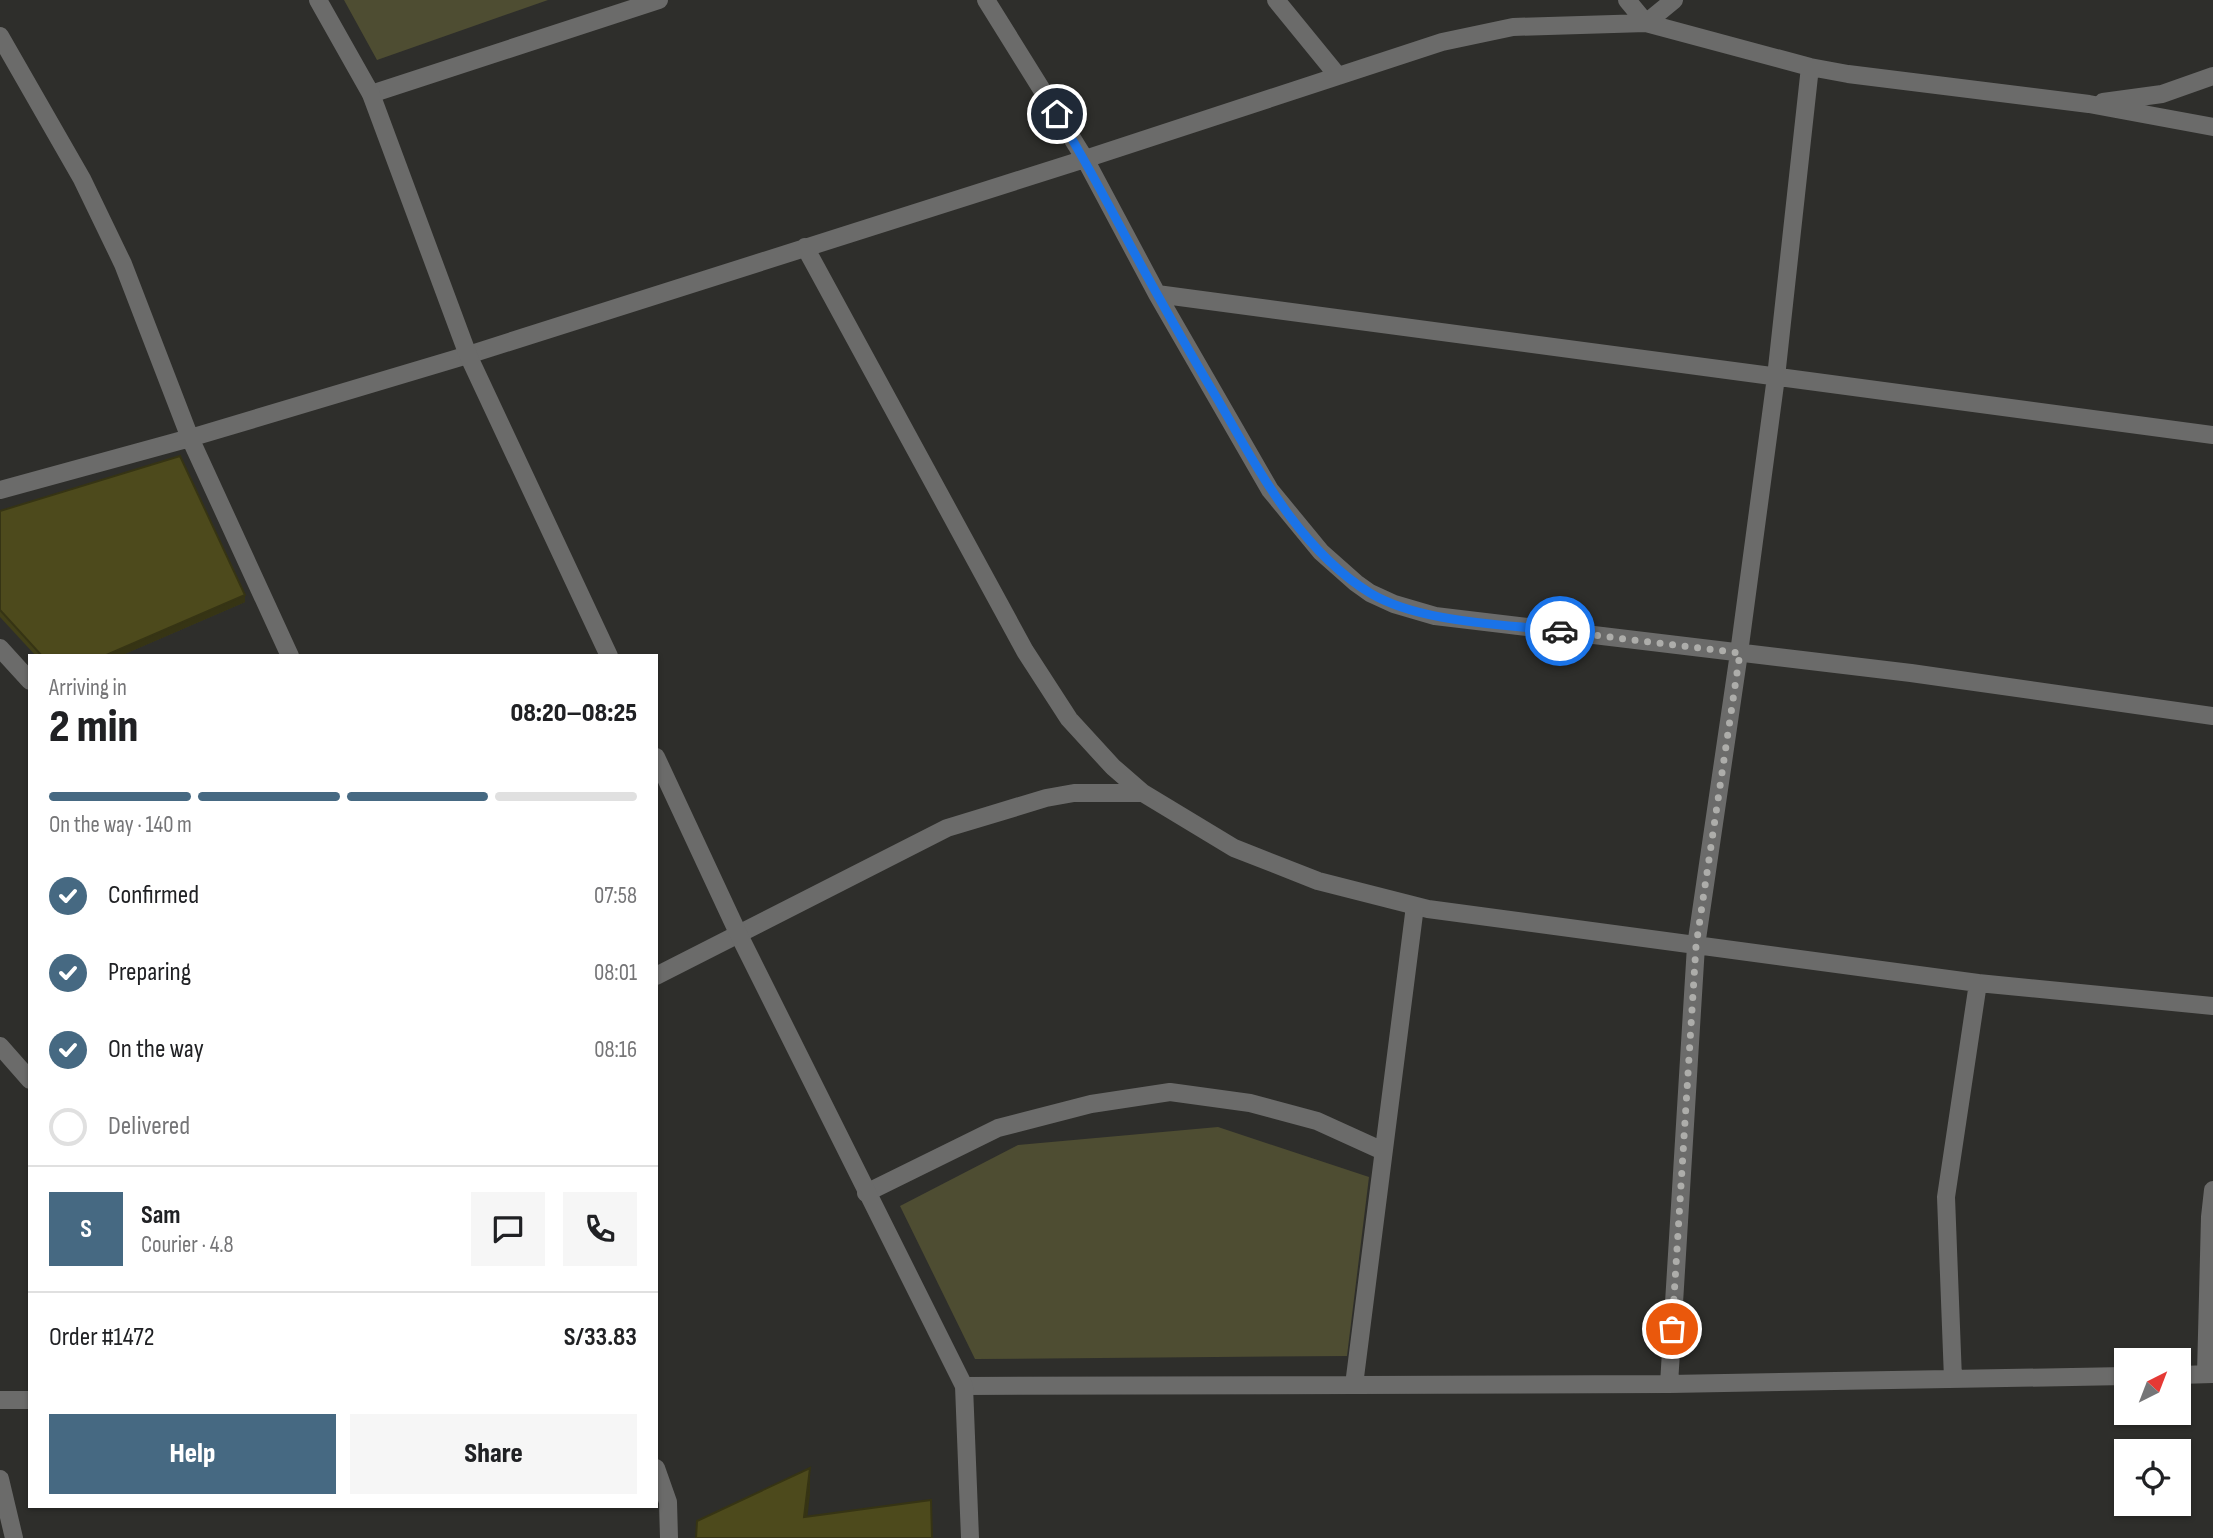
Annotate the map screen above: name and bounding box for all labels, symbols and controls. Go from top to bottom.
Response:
pin [1027,84,1087,144]
icon: home [1038,95,1076,133]
courier [1525,596,1595,666]
icon: car [1541,612,1579,650]
text: Arriving in [49,674,127,702]
text: 08:20–08:25 [510,698,637,729]
text: 2 min [49,700,138,755]
text: On the way · 140 m [49,811,192,839]
icon: check [49,877,87,915]
text: Confirmed [108,880,199,911]
text: 07:58 [594,882,637,910]
icon: check [49,954,87,992]
text: Preparing [108,957,191,988]
text: 08:01 [594,959,637,987]
icon: check [49,1031,87,1069]
text: On the way [108,1034,204,1065]
text: 08:16 [594,1036,637,1064]
text: Delivered [108,1111,190,1142]
button: chat [471,1192,545,1266]
button: phone [563,1192,637,1266]
text: Sam [141,1200,181,1231]
text: S [80,1214,92,1245]
text: Courier · 4.8 [141,1231,234,1259]
pin [1642,1299,1702,1359]
icon: bag [1653,1310,1691,1348]
text: Order #1472 [49,1322,154,1353]
text: S/33.83 [564,1322,637,1353]
north arrow [2114,1348,2191,1424]
map controls [2114,1348,2191,1516]
button: Help [49,1414,336,1494]
button: Share [350,1414,637,1494]
button: locate [2114,1439,2191,1516]

